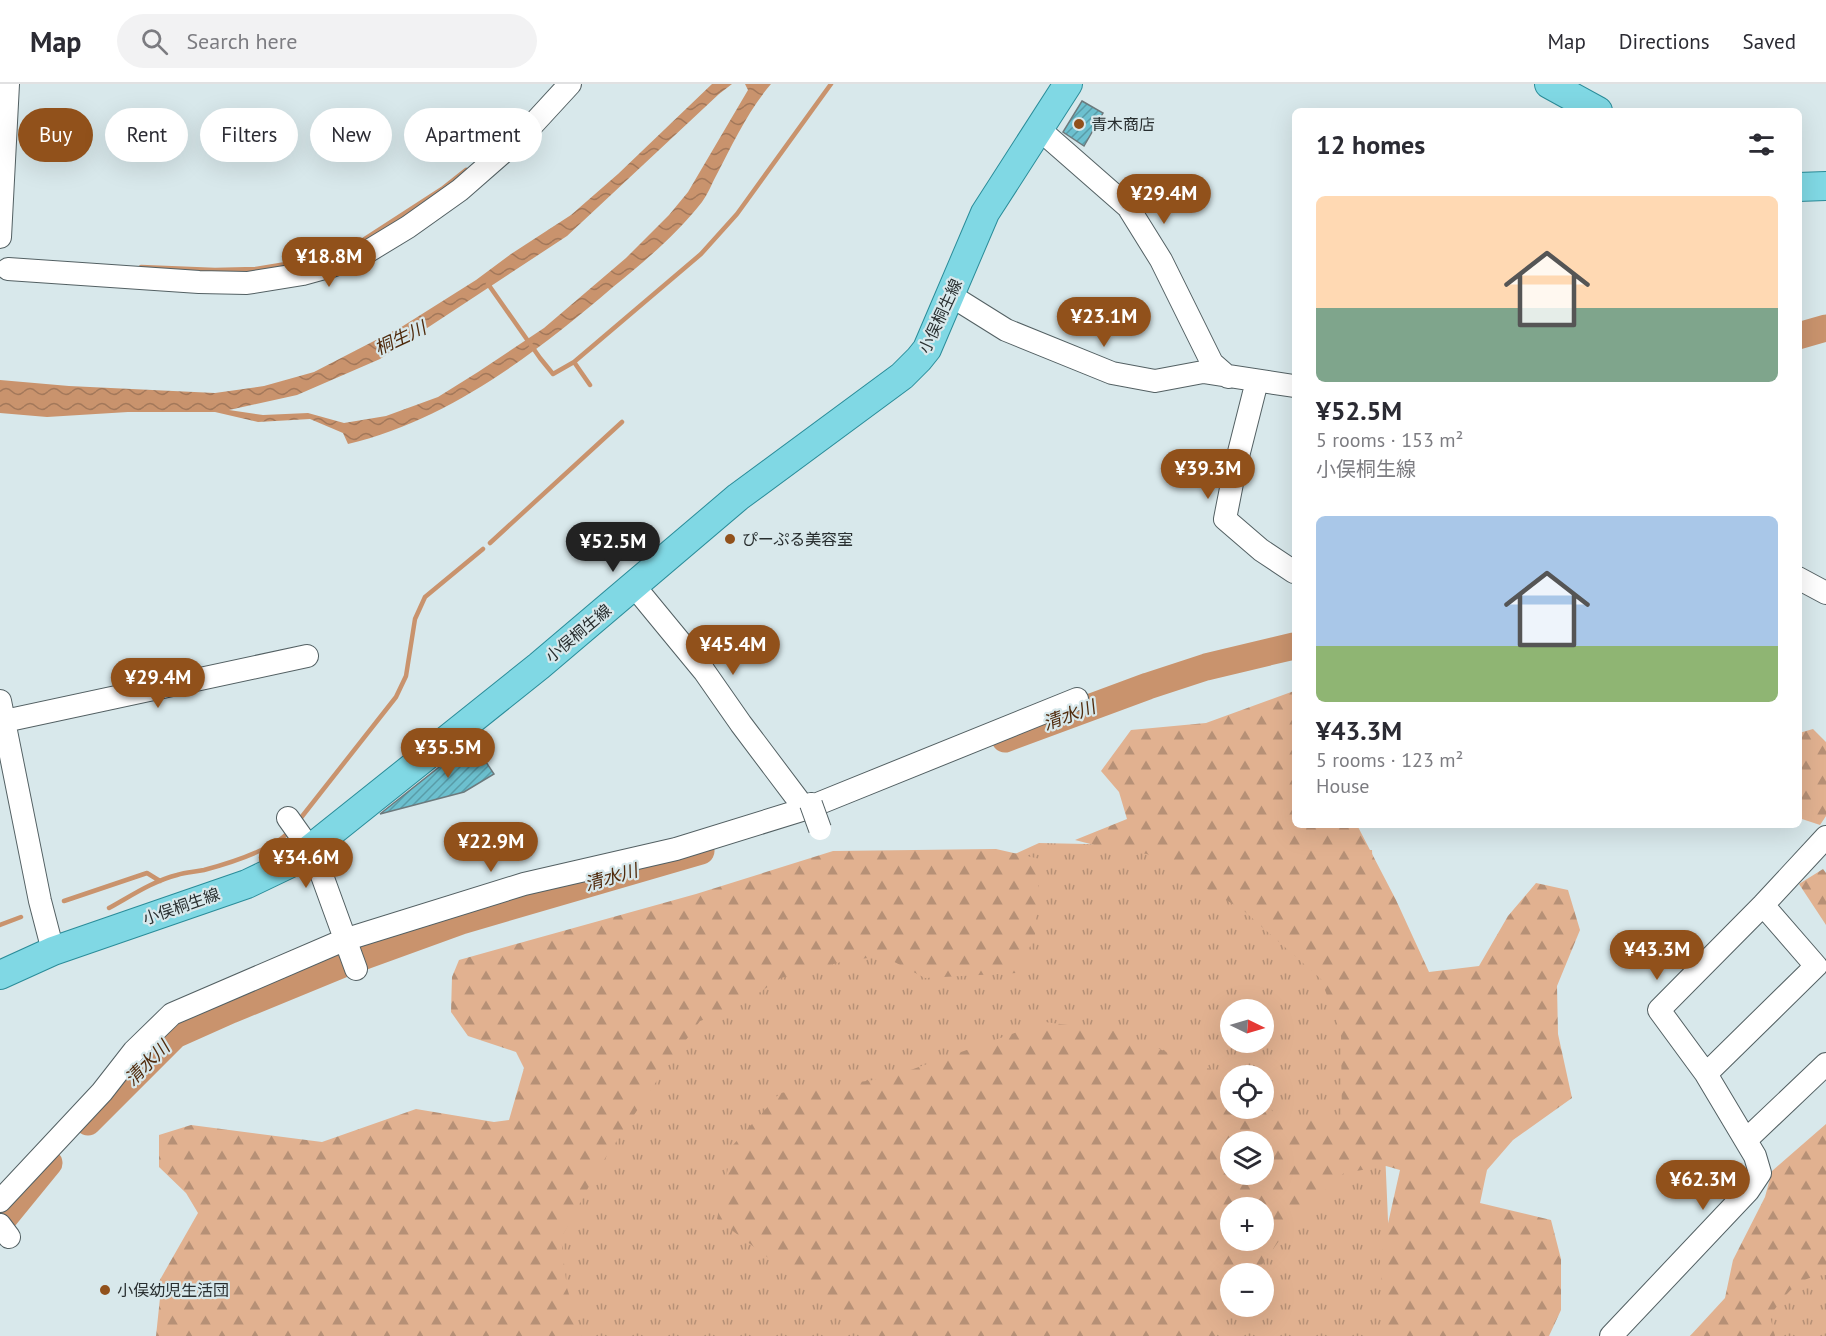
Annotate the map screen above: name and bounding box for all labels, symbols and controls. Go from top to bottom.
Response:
search box [117,14,537,68]
text: Map [30,23,81,60]
icon: search [138,25,171,58]
text: Search here [186,27,297,55]
text: Map [1547,28,1586,55]
text: Directions [1619,28,1710,55]
text: Saved [1743,28,1796,55]
chip: Buy [18,108,93,162]
chip: Rent [105,108,188,162]
chip: Filters [200,108,298,162]
chip: New [310,108,392,162]
chip: Apartment [404,108,542,162]
place label: 青木商店 [1091,114,1155,134]
marker: 青木商店 [1072,117,1086,131]
text: 12 homes [1316,128,1425,161]
icon: filters [1745,128,1778,161]
pin: ¥29.4M [1115,174,1213,225]
text: ¥29.4M [1131,180,1197,206]
icon: home [1493,235,1601,343]
pin: ¥18.8M [280,237,378,288]
text: ¥18.8M [296,243,362,269]
street label: 小俣桐生線 [914,276,966,356]
pin: ¥23.1M [1055,297,1153,348]
text: ¥23.1M [1071,303,1137,329]
water label: 桐生川 [371,315,431,360]
text: ¥52.5M [1316,394,1402,427]
text: 5 rooms · 153 m² [1316,427,1463,453]
pin: ¥39.3M [1159,449,1257,500]
text: ¥39.3M [1175,455,1241,481]
text: 小俣桐生線 [1316,456,1416,482]
pin: ¥52.5M [564,522,662,573]
text: ¥52.5M [580,528,646,554]
place label: ぴーぷる美容室 [742,529,853,549]
marker: ぴーぷる美容室 [723,532,737,546]
icon: home [1493,555,1601,663]
street label: 小俣桐生線 [541,600,615,666]
pin: ¥45.4M [684,625,782,676]
text: ¥45.4M [700,631,766,657]
pin: ¥29.4M [109,658,207,709]
text: ¥29.4M [125,664,191,690]
water label: 清水川 [1040,694,1100,735]
text: ¥43.3M [1316,714,1402,747]
pin: ¥35.5M [399,728,497,779]
text: ¥35.5M [415,734,481,760]
text: 5 rooms · 123 m² [1316,747,1463,773]
text: House [1316,773,1370,799]
pin: ¥22.9M [442,822,540,873]
text: ¥22.9M [458,828,524,854]
pin: ¥34.6M [257,838,355,889]
text: ¥34.6M [273,844,339,870]
water label: 清水川 [582,858,642,895]
street label: 小俣桐生線 [140,884,222,928]
pin: ¥43.3M [1608,930,1706,981]
text: ¥43.3M [1624,936,1690,962]
north arrow [1220,999,1274,1053]
map controls [1220,999,1274,1317]
water label: 清水川 [120,1034,176,1090]
button: locate [1220,1065,1274,1119]
button: layers [1220,1131,1274,1185]
pin: ¥62.3M [1654,1160,1752,1211]
text: ¥62.3M [1670,1166,1736,1192]
button: + [1220,1197,1274,1251]
button: − [1220,1263,1274,1317]
place label: 小俣幼児生活団 [117,1280,229,1300]
marker: 小俣幼児生活団 [98,1283,112,1297]

